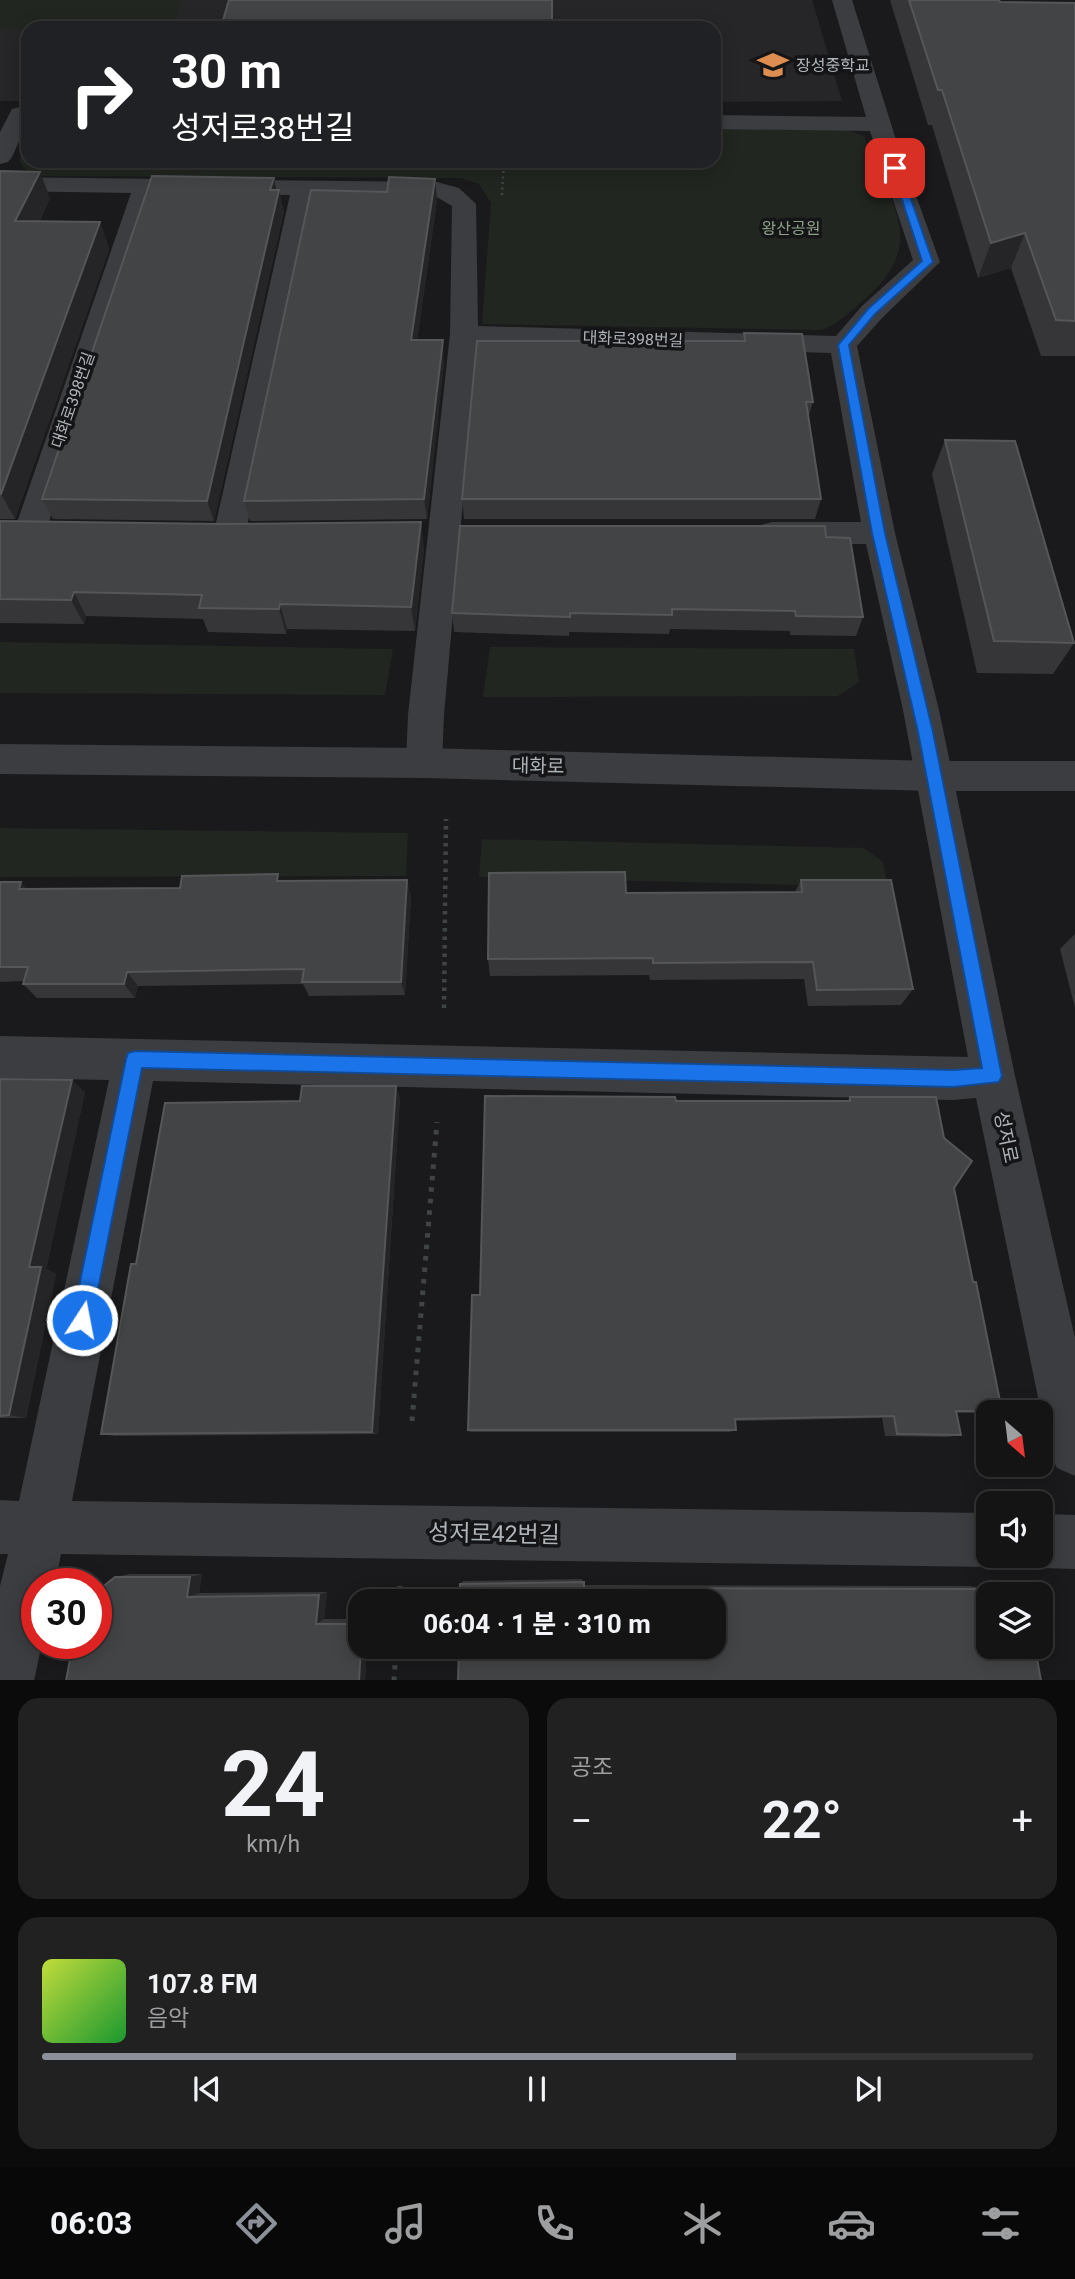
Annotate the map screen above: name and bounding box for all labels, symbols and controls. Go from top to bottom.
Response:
text: 30 m [171,43,282,100]
school or university icon: 장성중학교 [756,48,790,82]
icon: right [56,49,147,140]
place label: 장성중학교 [796,56,870,75]
text: 성저로38번길 [171,109,354,147]
pin [865,138,925,198]
icon: arrive [876,149,914,187]
park label: 왕산공원 [762,219,820,238]
street label: 대화로398번길 [582,328,684,350]
street label: 대화로398번길 [48,349,98,451]
street label: 대화로 [512,754,564,778]
street label: 성저로 [989,1109,1023,1165]
position arrow [45,1283,119,1357]
north arrow [976,1400,1054,1477]
map controls [976,1400,1053,1659]
button: sound [976,1491,1053,1568]
street label: 성저로42번길 [428,1519,560,1549]
speed limit sign: 30 [21,1568,112,1659]
button: layers [976,1582,1053,1659]
text: 06:04 · 1 분 · 310 m [423,1609,651,1639]
text: 24 [221,1732,325,1838]
text: 공조 [571,1754,613,1781]
text: 22° [762,1790,842,1851]
text: − [571,1799,592,1843]
text: + [1011,1799,1033,1843]
text: km/h [246,1831,300,1858]
text: 107.8 FM [147,1969,258,1999]
text: 음악 [147,2005,189,2032]
icon: previous [188,2070,226,2108]
icon: pause [518,2070,556,2108]
icon: next [849,2070,887,2108]
icon: directions [232,2199,281,2248]
icon: music [381,2199,430,2248]
icon: phone [530,2199,579,2248]
icon: climate [678,2199,727,2248]
icon: car [827,2199,876,2248]
icon: filters [976,2199,1025,2248]
text: 06:03 [50,2204,132,2242]

